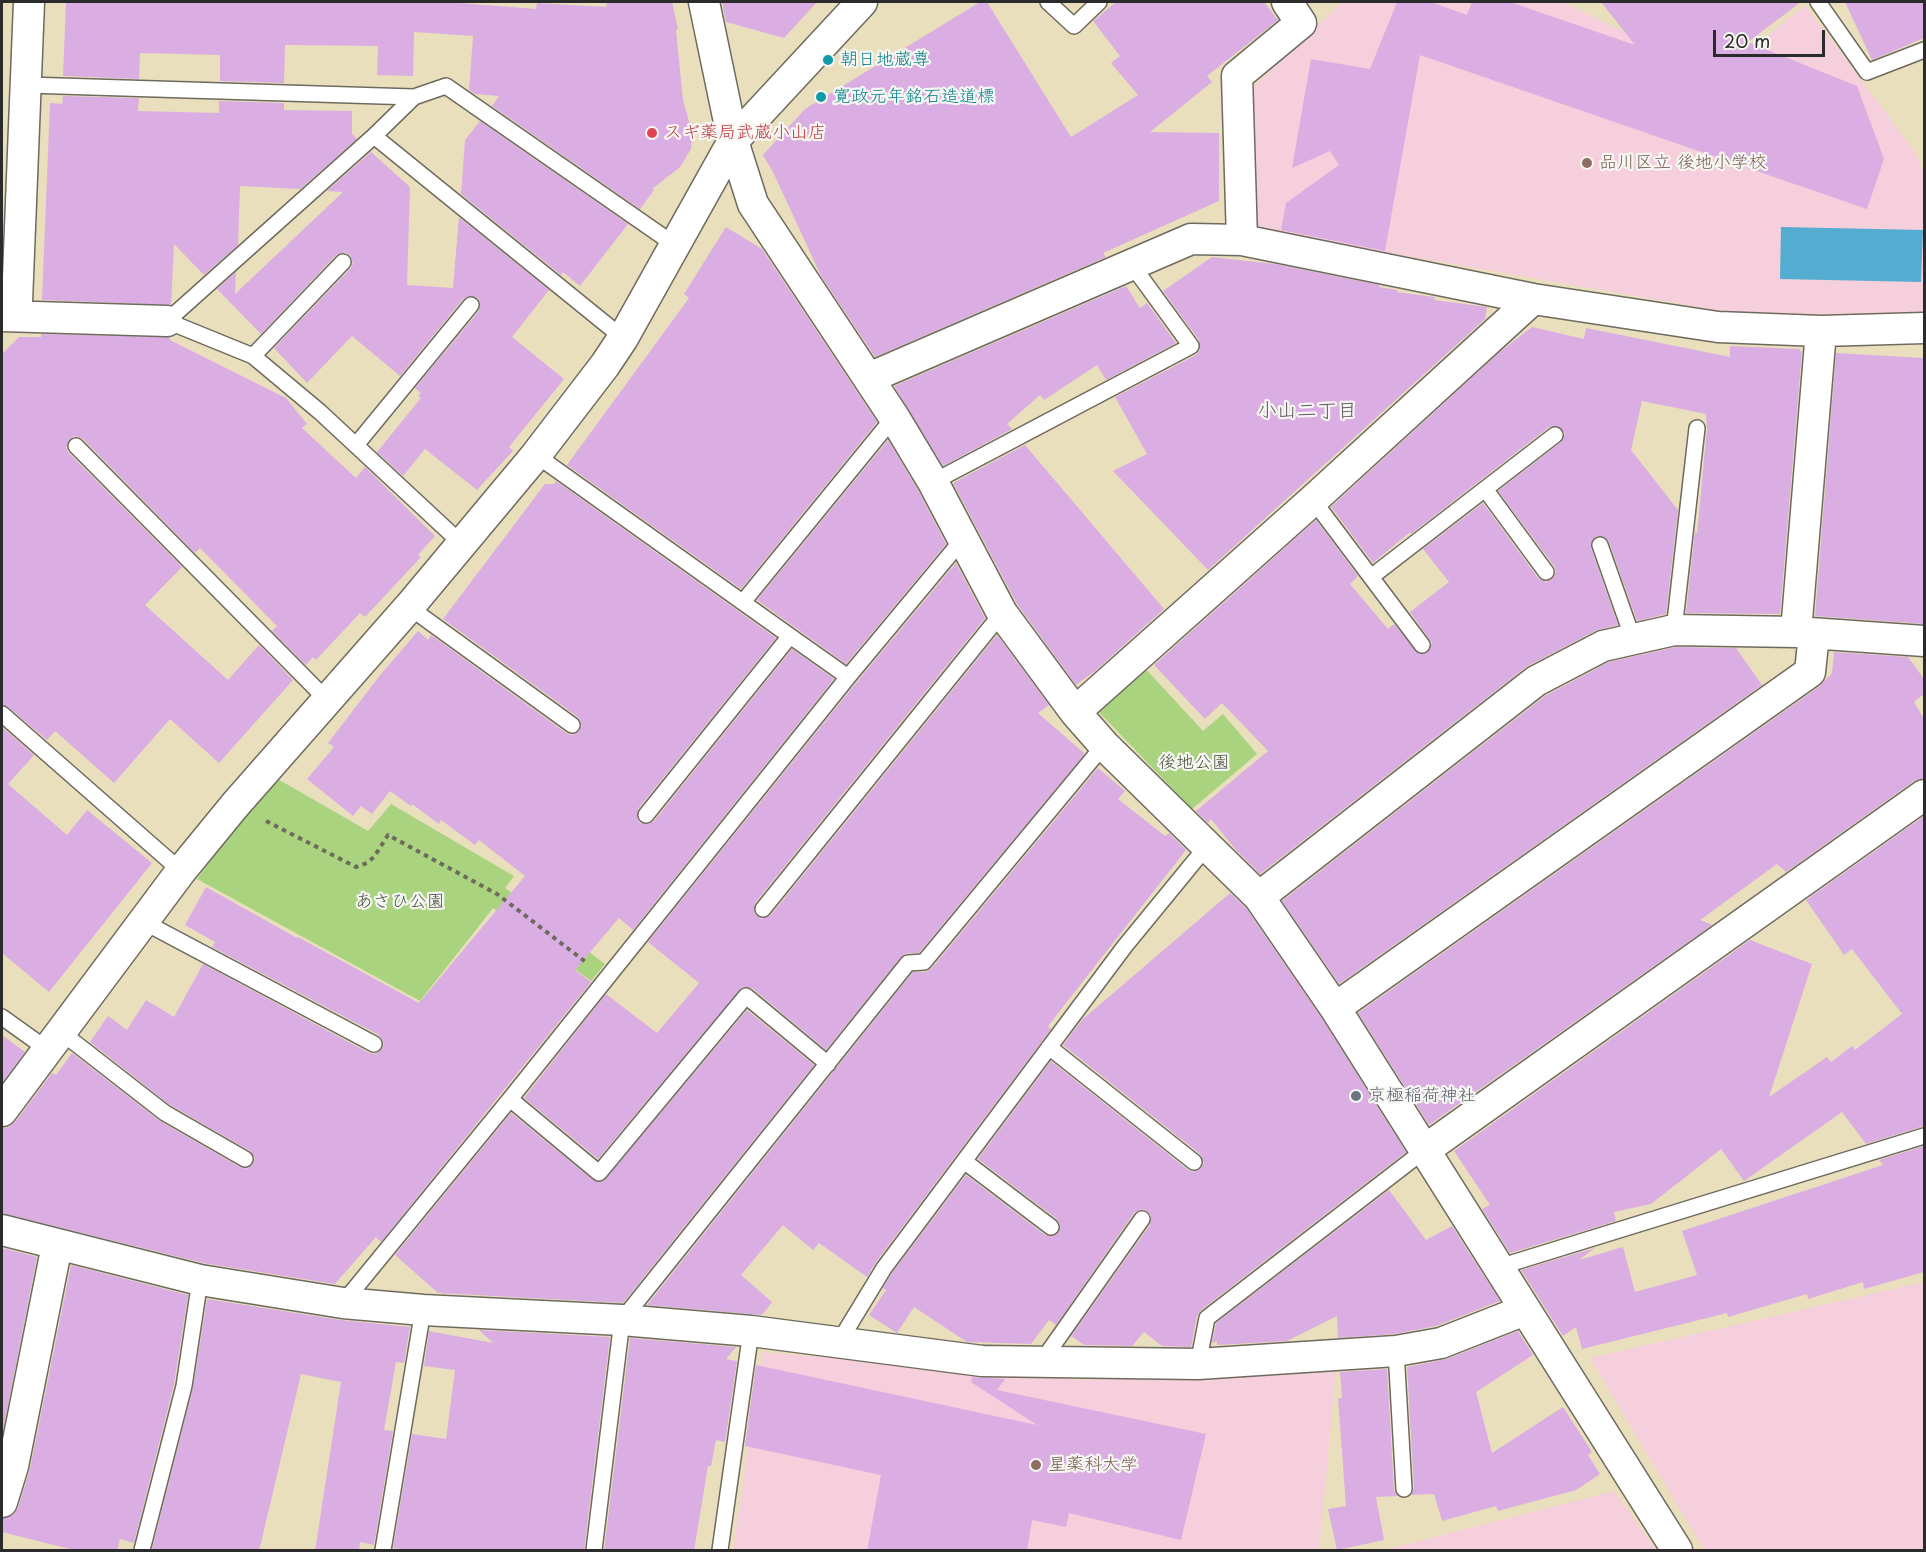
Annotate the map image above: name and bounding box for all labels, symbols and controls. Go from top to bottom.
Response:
scale bar [1716,18,1828,56]
text: 20 m [1724,27,1770,54]
place label: 朝日地蔵尊 [840,49,930,71]
marker: 朝日地蔵尊 [821,53,835,67]
place label: 寛政元年銘石造道標 [833,86,995,108]
marker: 寛政元年銘石造道標 [814,90,828,104]
place label: スギ薬局武蔵小山店 [664,122,826,144]
marker: スギ薬局武蔵小山店 [645,126,659,140]
place label: 品川区立 後地小学校 [1599,152,1767,174]
marker: 品川区立 後地小学校 [1580,156,1594,170]
district label: 小山二丁目 [1257,399,1357,423]
park label: 後地公園 [1158,752,1230,774]
park label: あさひ公園 [355,891,445,913]
place label: 京極稲荷神社 [1368,1085,1476,1107]
marker: 京極稲荷神社 [1349,1089,1363,1103]
place label: 星薬科大学 [1048,1454,1138,1476]
marker: 星薬科大学 [1029,1458,1043,1472]

